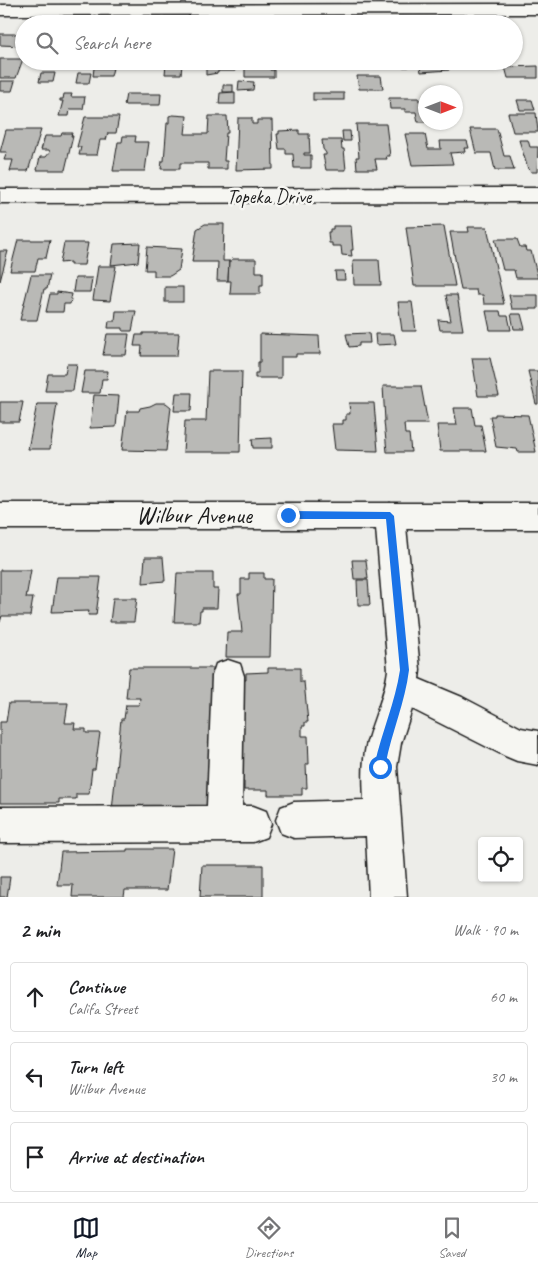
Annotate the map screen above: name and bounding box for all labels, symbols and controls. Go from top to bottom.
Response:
search box [15,15,523,70]
icon: search [33,29,61,57]
text: Search here [73,31,150,55]
north arrow [418,85,463,130]
street label: Topeka Drive [227,184,313,209]
street label: Wilbur Avenue [136,500,254,530]
route end [277,504,300,527]
route start [369,756,392,779]
map controls [478,837,523,882]
button: locate [478,837,523,882]
text: 2 min [20,917,60,943]
text: Walk · 90 m [453,920,518,940]
text: Continue [68,975,125,999]
icon: ahead [21,983,49,1011]
text: 60 m [490,987,517,1007]
text: Califa Street [68,999,138,1019]
text: Turn left [68,1055,123,1079]
icon: left [21,1063,49,1091]
text: 30 m [490,1067,517,1087]
text: Wilbur Avenue [68,1079,145,1099]
icon: arrive [21,1143,49,1171]
text: Arrive at destination [68,1145,204,1169]
tab: Map [72,1214,100,1261]
tab: Directions [245,1214,293,1261]
tab: Saved [438,1214,466,1261]

